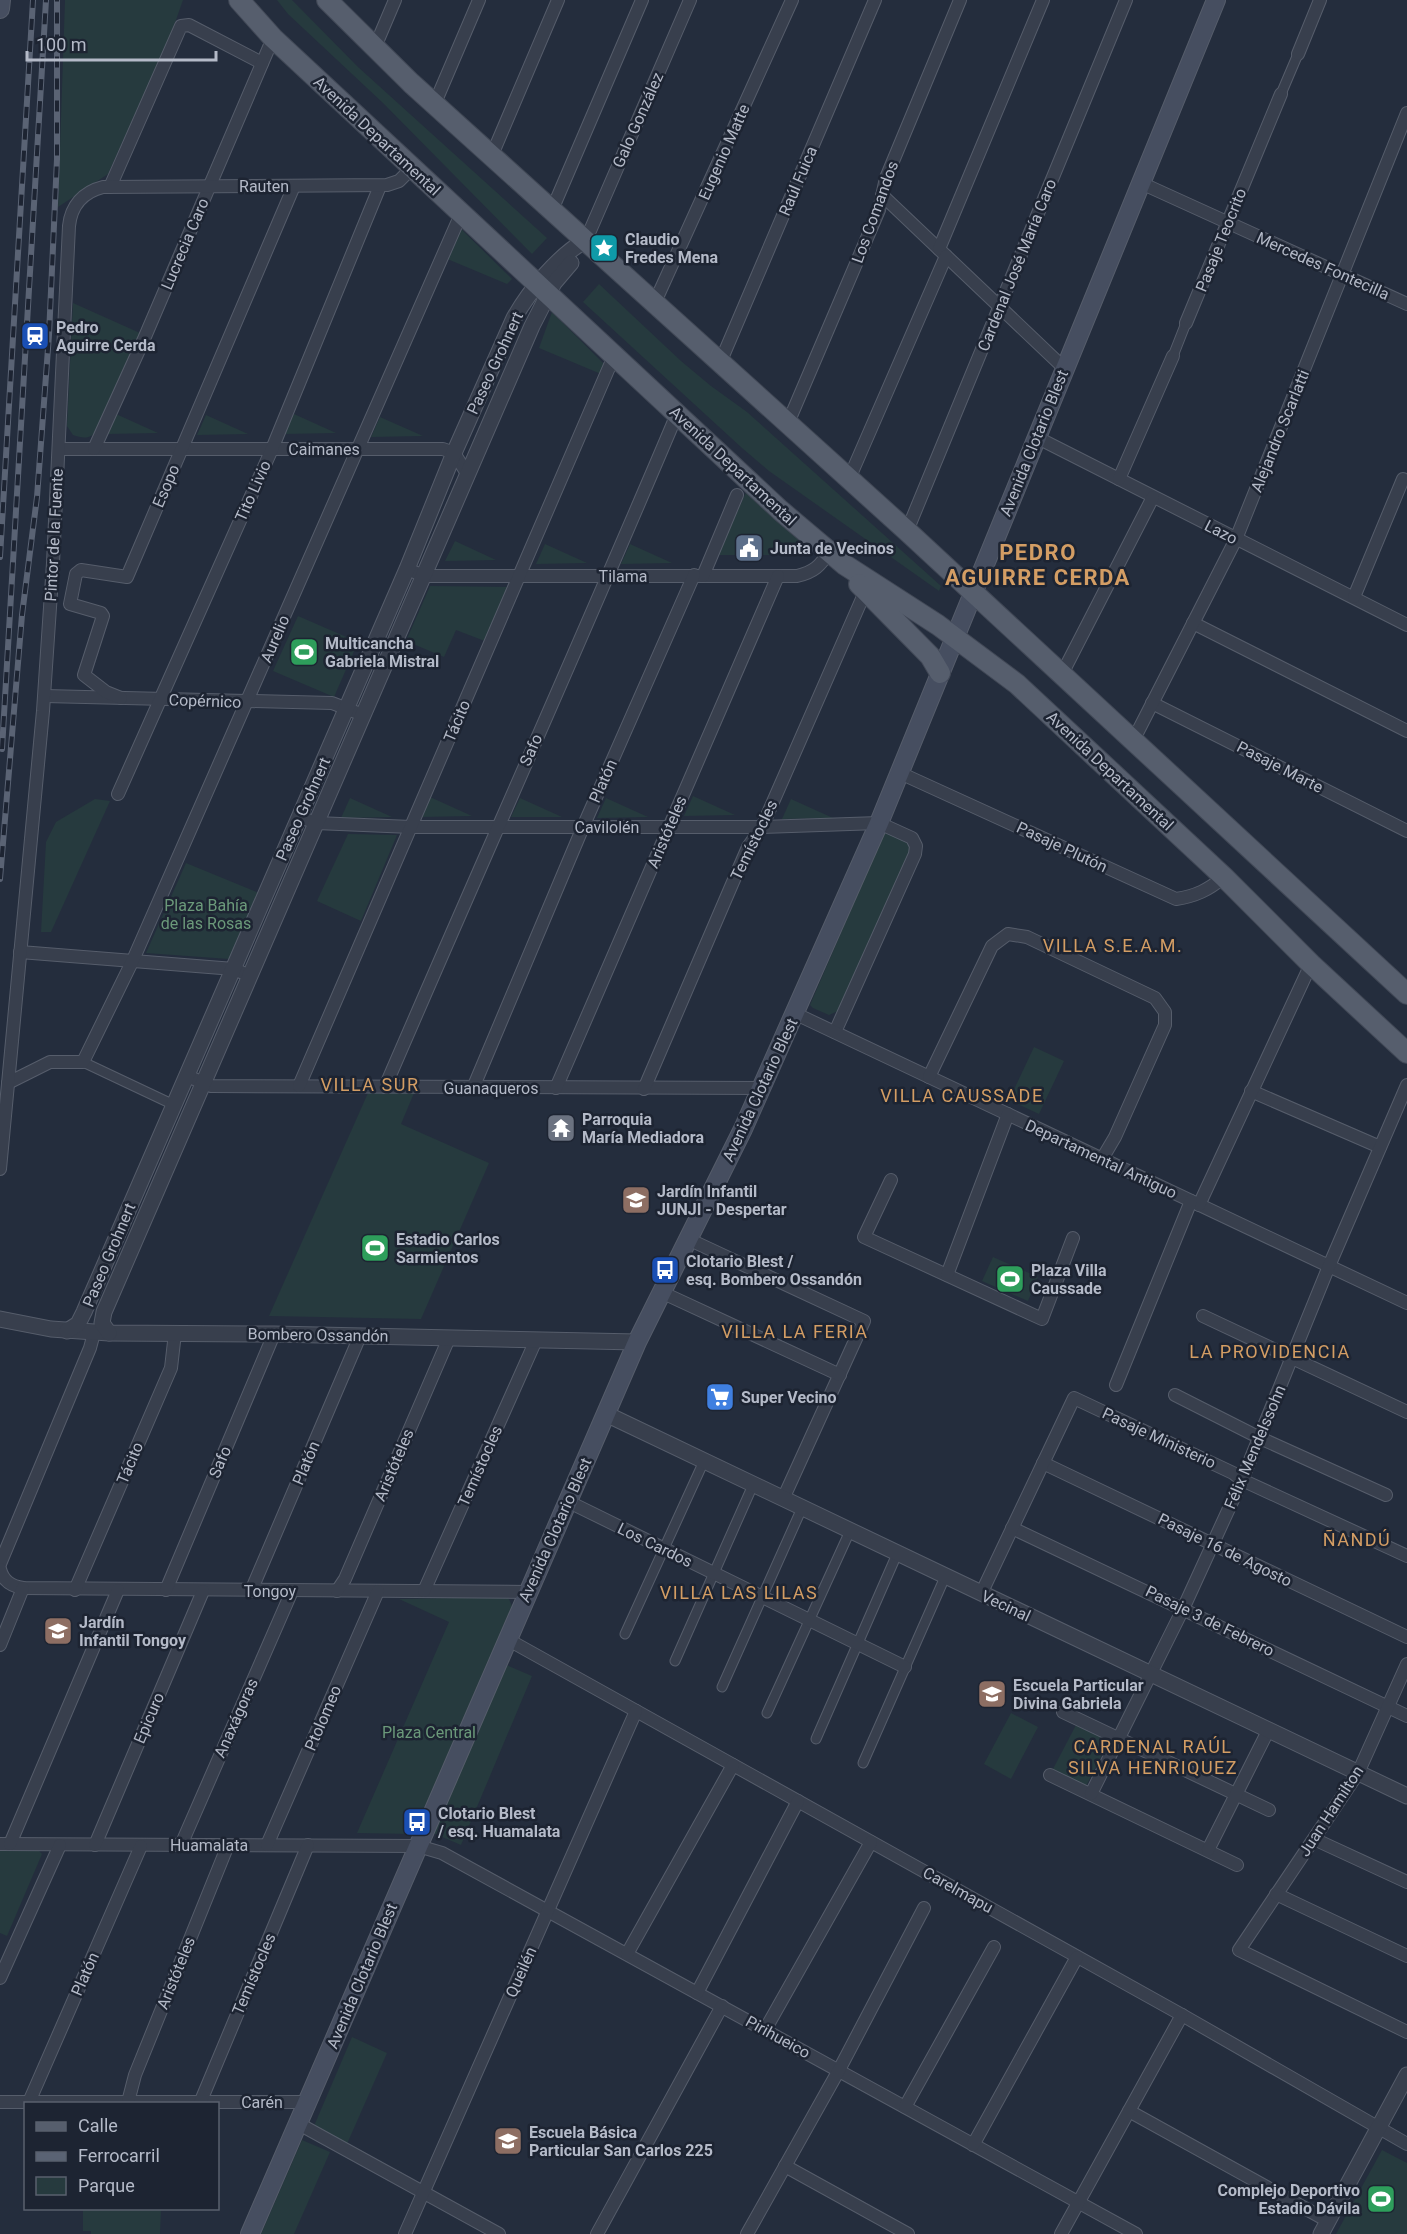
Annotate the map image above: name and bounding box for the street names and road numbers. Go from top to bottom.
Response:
street label: Galo González [608,69,668,171]
street label: Avenida Departamental [310,72,444,200]
street label: Eugenio Matte [694,101,754,203]
street label: Raúl Fuica [775,143,821,219]
street label: Los Comandos [848,158,902,266]
street label: Cardenal José María Caro [974,176,1060,354]
street label: Rauten [239,177,289,196]
street label: Pasaje Teocrito [1192,185,1250,295]
street label: Lucrecia Caro [157,195,213,293]
street label: Mercedes Fontecilla [1254,228,1392,304]
street label: Paseo Grohnert [463,309,527,417]
street label: Avenida Clotario Blest [996,367,1072,519]
street label: Alejandro Scarlatti [1247,367,1313,495]
street label: Avenida Departamental [666,402,800,530]
street label: Caimanes [288,440,360,459]
street label: Tito Livio [231,457,275,525]
street label: Esopo [149,462,183,510]
street label: Pintor de la Fuente [41,468,67,602]
street label: Lazo [1201,516,1241,548]
street label: Tilama [599,567,647,586]
street label: Aurelio [257,612,293,666]
street label: Copérnico [168,690,242,712]
street label: Tácito [440,697,474,745]
street label: Avenida Departamental [1043,707,1177,835]
street label: Safo [516,731,546,769]
street label: Pasaje Marte [1234,737,1326,797]
street label: Paseo Grohnert [272,754,334,864]
street label: Platón [585,756,621,806]
street label: Aristóteles [643,793,691,871]
street label: Temístocles [726,797,782,883]
street label: Cavilolén [575,818,639,837]
street label: Pasaje Plutón [1014,818,1110,876]
street label: Avenida Clotario Blest [718,1015,802,1165]
street label: Guanaqueros [443,1079,539,1098]
street label: Departamental Antiguo [1022,1116,1180,1202]
street label: Paseo Grohnert [79,1200,139,1310]
street label: Bombero Ossandón [247,1324,389,1346]
street label: Félix Mendelssohn [1220,1382,1290,1512]
street label: Pasaje Ministerio [1099,1403,1219,1473]
street label: Temístocles [454,1423,506,1509]
street label: Aristóteles [370,1426,418,1504]
street label: Platón [288,1438,324,1488]
street label: Tácito [113,1439,147,1487]
street label: Safo [205,1443,235,1481]
street label: Avenida Clotario Blest [515,1455,595,1605]
street label: Pasaje 16 de Agosto [1155,1509,1295,1591]
street label: Los Cardos [615,1519,695,1571]
street label: Tongoy [244,1582,297,1601]
street label: Pasaje 3 de Febrero [1143,1582,1277,1660]
street label: Vecinal [978,1586,1034,1626]
street label: Anaxágoras [210,1675,262,1761]
street label: Ptolomeo [301,1683,345,1753]
street label: Epicuro [130,1690,168,1746]
street label: Juan Hamilton [1295,1762,1367,1860]
street label: Huamalata [170,1836,248,1855]
street label: Carelmapu [920,1863,996,1917]
street label: Avenida Clotario Blest [323,1900,401,2052]
street label: Temístocles [228,1930,280,2018]
street label: Aristóteles [153,1934,199,2012]
street label: Queilén [501,1944,541,2000]
street label: Platón [67,1949,103,1999]
street label: Pirihueico [742,2012,814,2062]
street label: Carén [241,2093,283,2112]

